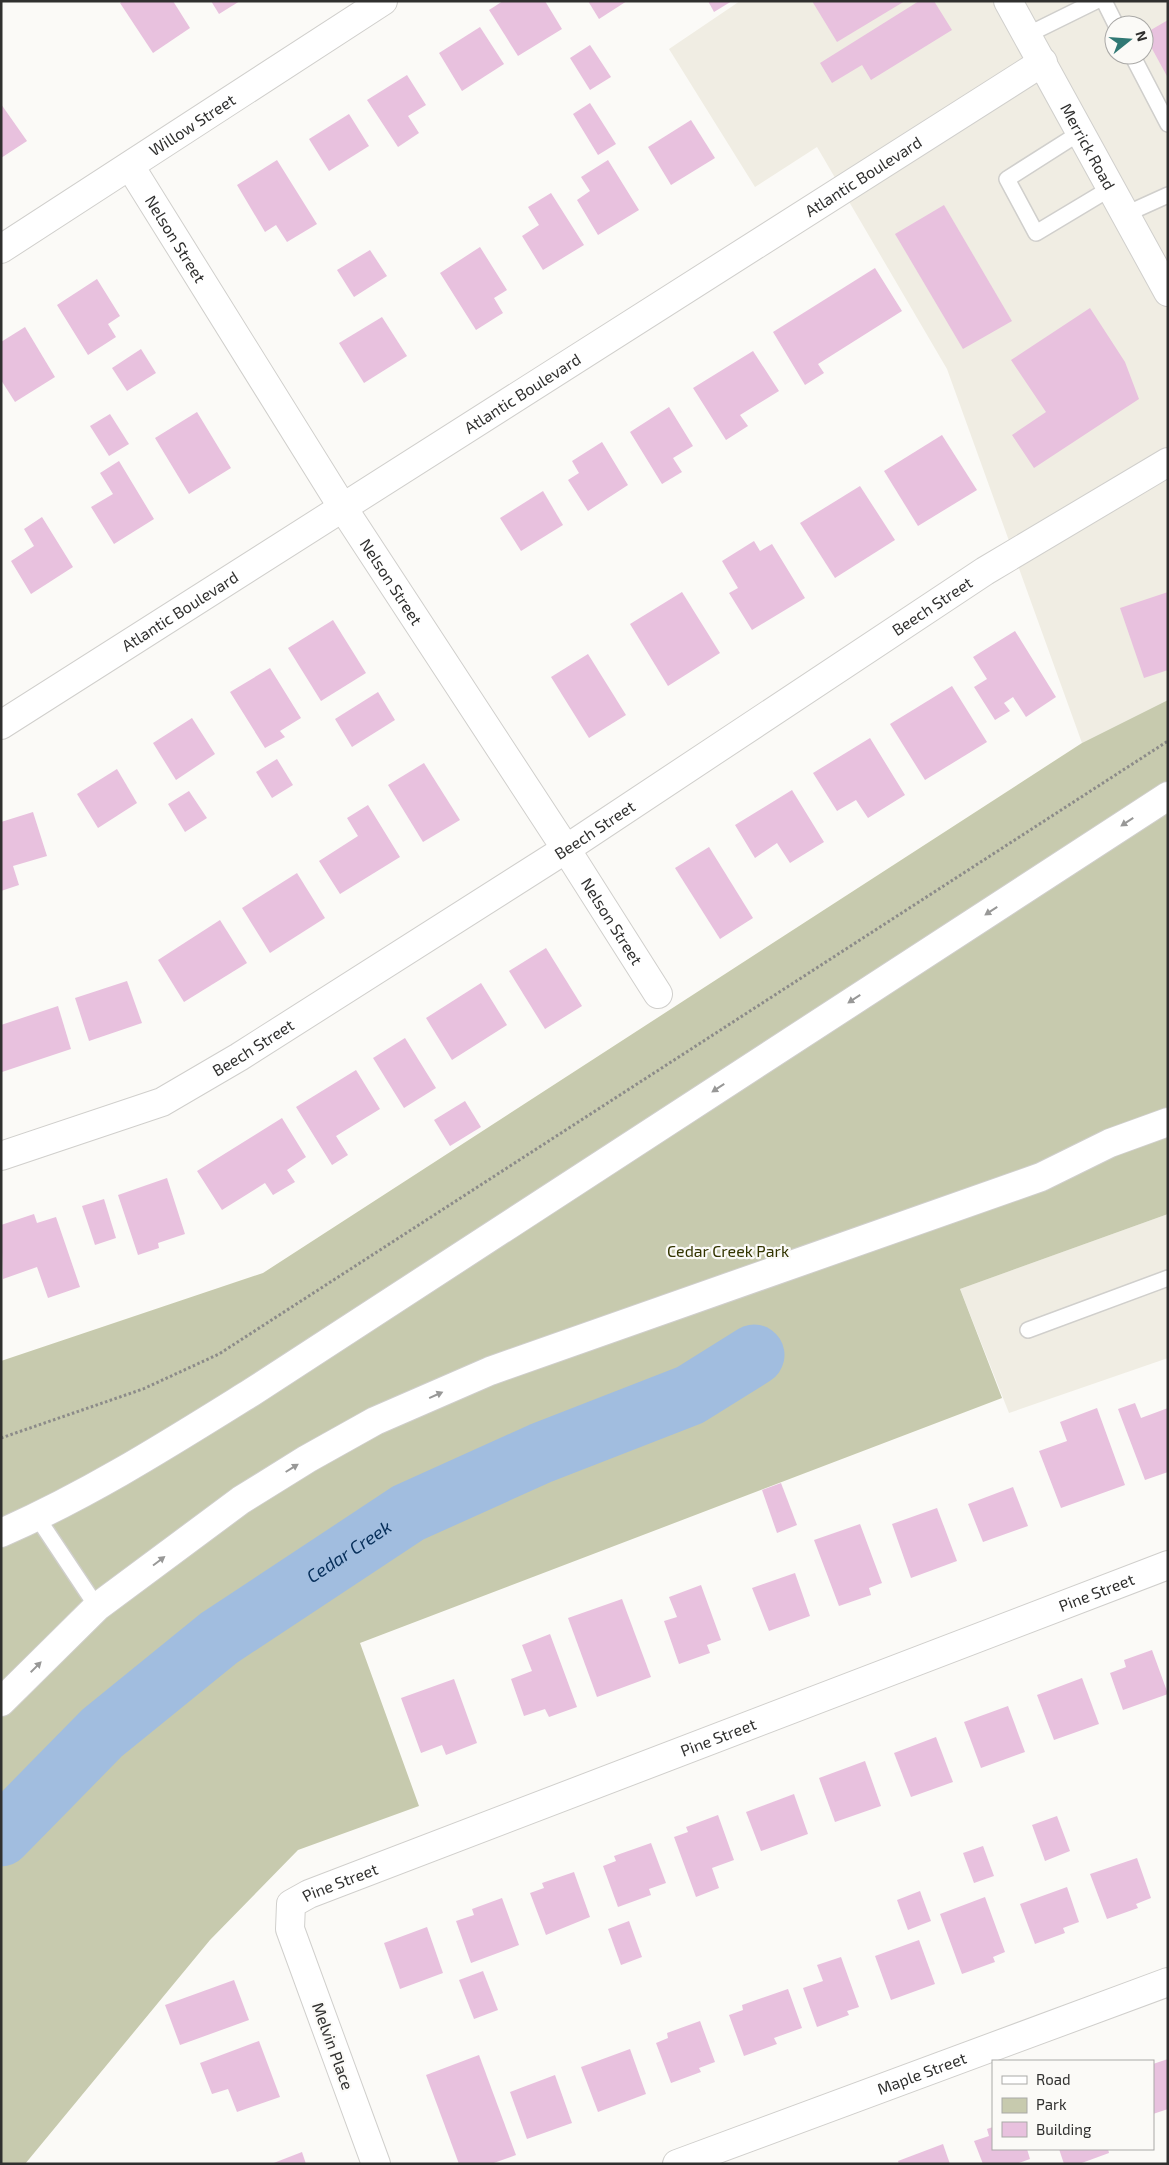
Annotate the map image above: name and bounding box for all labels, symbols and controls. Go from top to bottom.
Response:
north arrow [1104,15,1154,65]
text: N [1132,29,1152,43]
street label: Willow Street [145,90,239,159]
street label: Merrick Road [1057,100,1120,193]
street label: Atlantic Boulevard [801,132,925,220]
street label: Nelson Street [142,192,210,286]
street label: Atlantic Boulevard [460,349,584,437]
street label: Nelson Street [357,535,427,628]
street label: Atlantic Boulevard [118,567,241,655]
street label: Beech Street [888,572,976,639]
street label: Beech Street [551,796,638,863]
one-way arrow [1120,818,1134,827]
street label: Nelson Street [578,874,647,968]
one-way arrow [984,906,997,916]
one-way arrow [848,995,861,1004]
street label: Beech Street [209,1015,297,1079]
one-way arrow [711,1083,725,1093]
park label: Cedar Creek Park [667,1241,789,1260]
one-way arrow [429,1390,443,1398]
one-way arrow [285,1463,298,1473]
water label: Cedar Creek [302,1515,395,1587]
one-way arrow [152,1556,165,1567]
street label: Pine Street [1056,1569,1137,1615]
one-way arrow [30,1661,42,1673]
street label: Pine Street [678,1714,758,1760]
street label: Pine Street [298,1859,380,1905]
street label: Melvin Place [309,2000,358,2092]
street label: Maple Street [874,2048,969,2098]
legend [992,2060,1154,2150]
text: Road [1036,2070,1071,2088]
text: Park [1036,2095,1067,2113]
text: Building [1036,2120,1092,2138]

